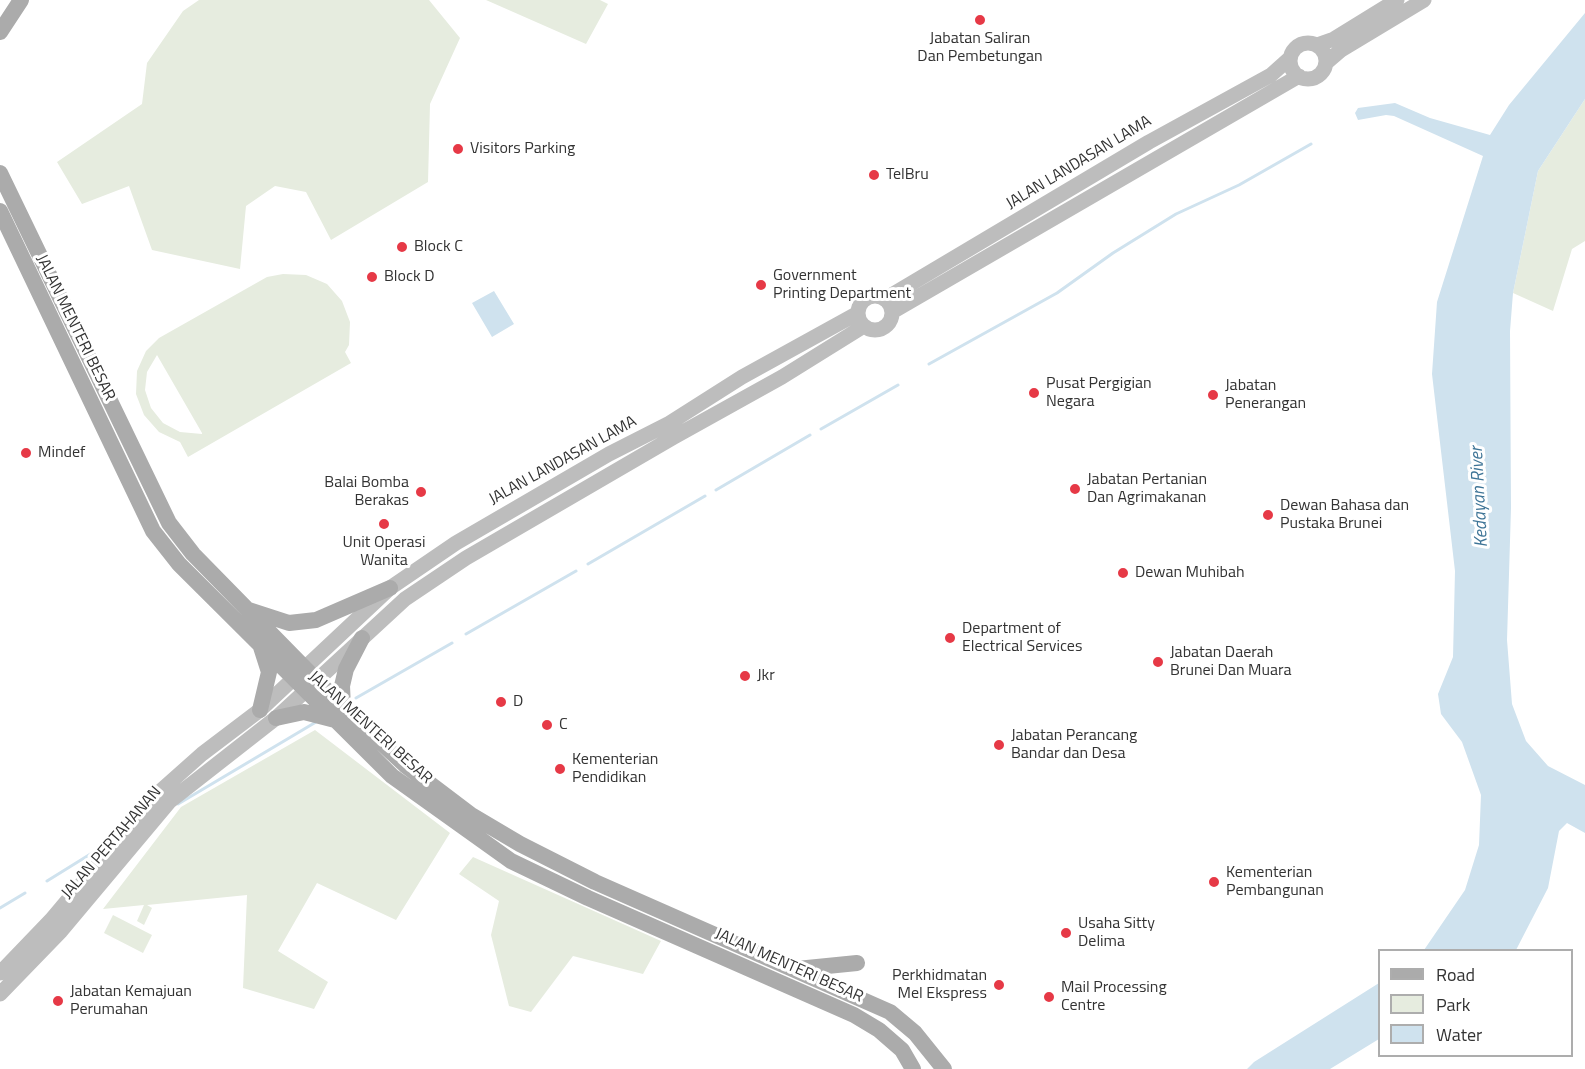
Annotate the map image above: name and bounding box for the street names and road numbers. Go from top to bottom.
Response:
street label: JALAN LANDASAN LAMA [1003,112,1155,214]
street label: JALAN MENTERI BESAR [31,252,119,404]
street label: JALAN LANDASAN LAMA [486,412,640,510]
street label: JALAN MENTERI BESAR [304,667,436,789]
street label: JALAN PERTAHANAN [58,783,166,903]
street label: JALAN MENTERI BESAR [712,925,866,1007]

